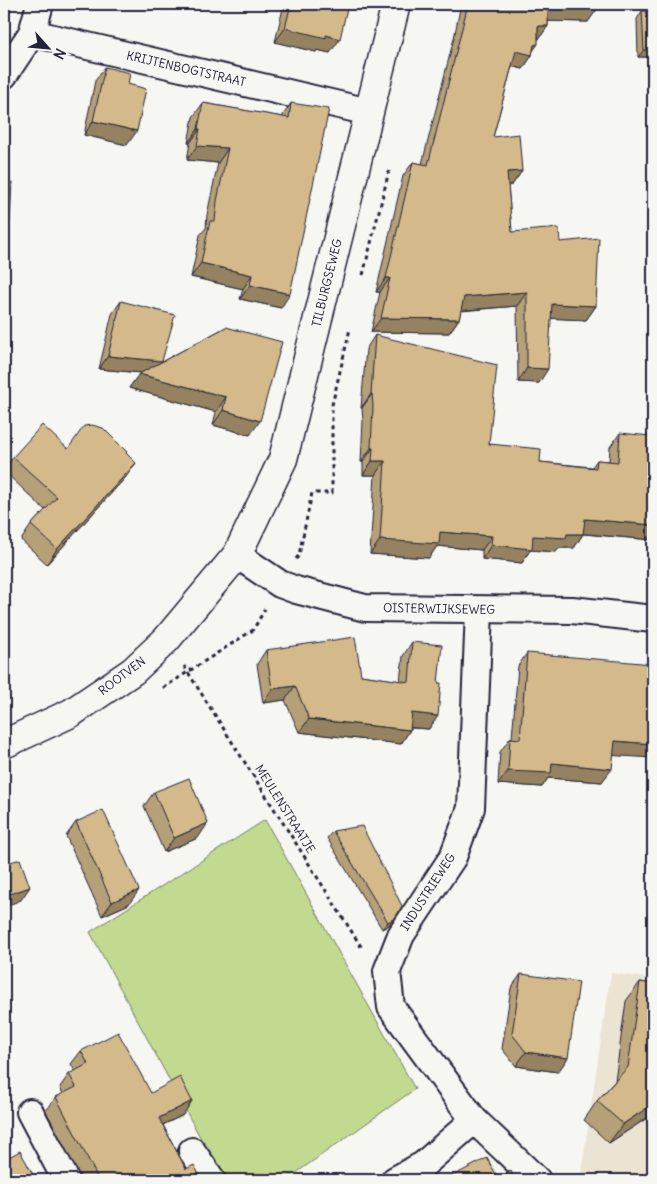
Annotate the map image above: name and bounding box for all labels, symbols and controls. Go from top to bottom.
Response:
north arrow [22,22,72,72]
text: N [49,46,70,62]
street label: KRIJTENBOGTSTRAAT [125,47,247,90]
street label: TILBURGSEWEG [308,237,345,329]
street label: OISTERWIJKSEWEG [383,600,495,617]
street label: ROOTVEN [95,653,148,698]
street label: MEULENSTRAATJE [252,762,319,856]
street label: INDUSTRIEWEG [397,850,458,933]

